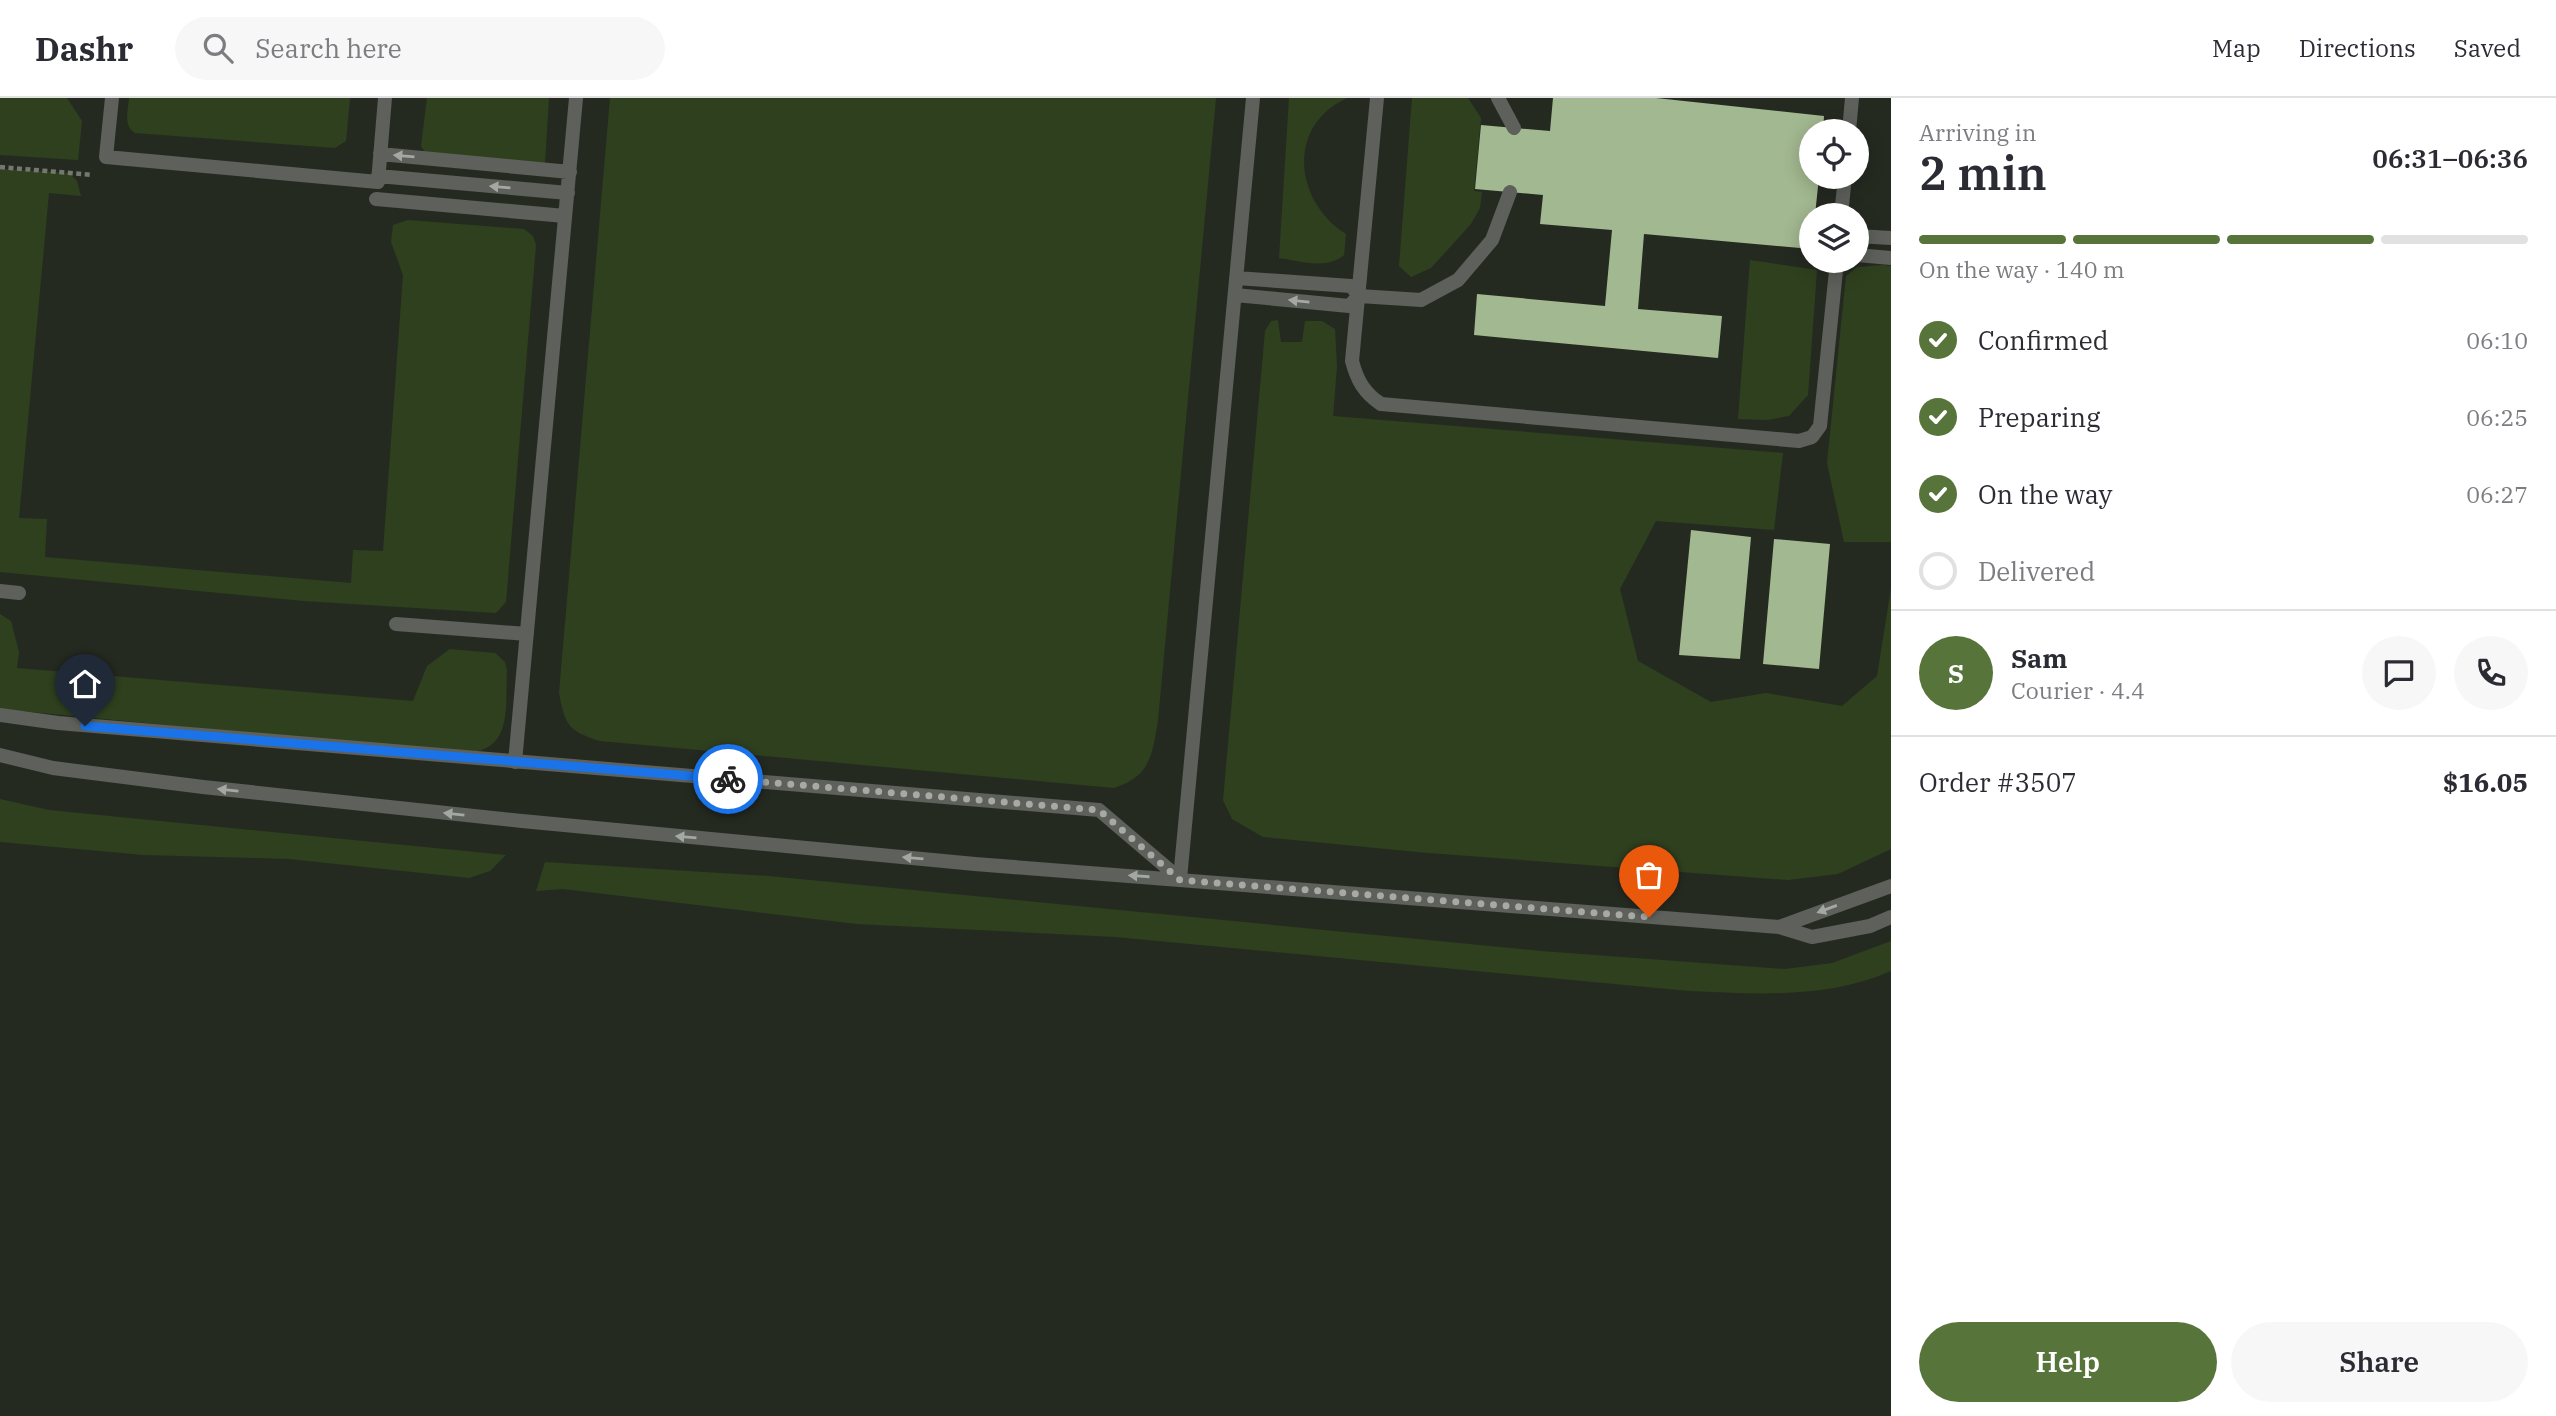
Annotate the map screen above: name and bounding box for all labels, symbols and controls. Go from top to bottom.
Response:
search box [175,17,665,80]
text: Dashr [35,27,133,70]
icon: search [199,29,237,67]
text: Search here [255,31,402,65]
text: Map [2212,32,2261,64]
text: Directions [2299,32,2416,64]
text: Saved [2454,32,2521,64]
text: Arriving in [1919,117,2036,147]
map controls [1799,119,1869,273]
button: locate [1799,119,1869,189]
text: 06:31–06:36 [2372,141,2528,175]
text: 2 min [1919,143,2047,203]
one-way arrow [393,150,415,161]
one-way arrow [488,181,510,192]
button: layers [1799,203,1869,273]
text: On the way · 140 m [1919,254,2125,284]
one-way arrow [1288,295,1310,306]
icon: check [1919,321,1957,359]
text: Confirmed [1978,323,2109,357]
text: 06:10 [2466,325,2528,355]
icon: check [1919,398,1957,436]
text: Preparing [1978,400,2100,434]
text: 06:25 [2466,402,2528,432]
icon: check [1919,475,1957,513]
text: On the way [1978,477,2112,511]
text: 06:27 [2466,479,2528,509]
text: Delivered [1978,554,2095,588]
button: chat [2362,636,2436,710]
button: phone [2454,636,2528,710]
text: Sam [2011,641,2067,675]
pin [55,654,115,726]
text: S [1948,656,1964,690]
icon: home [66,665,104,703]
text: Courier · 4.4 [2011,675,2145,705]
courier [693,744,763,814]
icon: bike [709,760,747,798]
text: Order #3507 [1919,765,2077,799]
text: $16.05 [2443,765,2528,799]
one-way arrow [217,784,239,795]
one-way arrow [443,808,465,819]
one-way arrow [675,831,697,842]
pin [1619,845,1679,917]
one-way arrow [901,853,923,864]
icon: bag [1630,856,1668,894]
one-way arrow [1128,871,1150,882]
one-way arrow [1817,904,1838,915]
button: Help [1919,1322,2217,1402]
button: Share [2231,1322,2528,1402]

